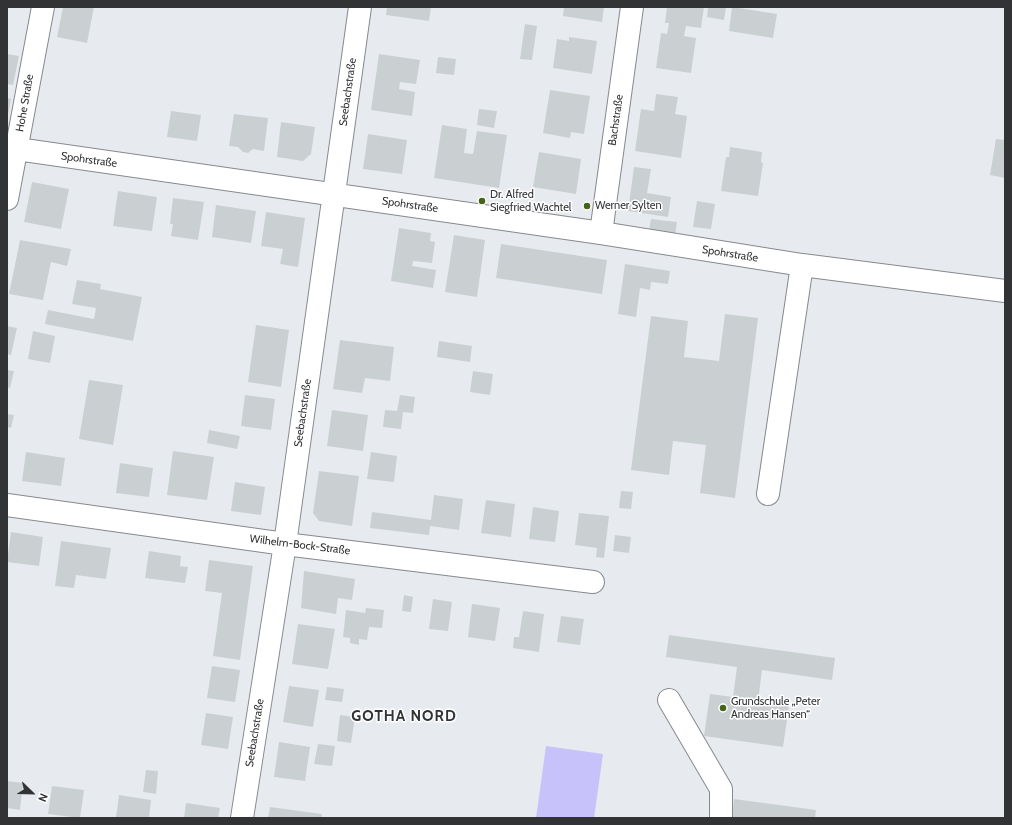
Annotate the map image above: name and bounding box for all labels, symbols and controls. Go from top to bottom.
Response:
street label: Seebachstraße [337,57,359,127]
street label: Hohe Straße [13,73,37,133]
street label: Bachstraße [606,93,626,147]
street label: Spohrstraße [60,150,118,170]
place label: Dr. Alfred Siegfried Wachtel [490,188,571,214]
street label: Spohrstraße [381,195,439,215]
marker: Dr. Alfred Siegfried Wachtel [477,196,487,206]
place label: Werner Sylten [595,199,662,213]
marker: Werner Sylten [582,201,592,211]
street label: Spohrstraße [701,243,759,265]
street label: Seebachstraße [292,378,314,448]
street label: Wilhelm-Bock-Straße [249,532,351,558]
place label: Grundschule „Peter Andreas Hansen“ [731,695,820,721]
street label: Seebachstraße [243,698,267,768]
marker: Grundschule „Peter Andreas Hansen“ [718,703,728,713]
district label: GOTHA NORD [351,708,457,726]
north arrow [12,773,52,813]
text: N [35,791,51,804]

